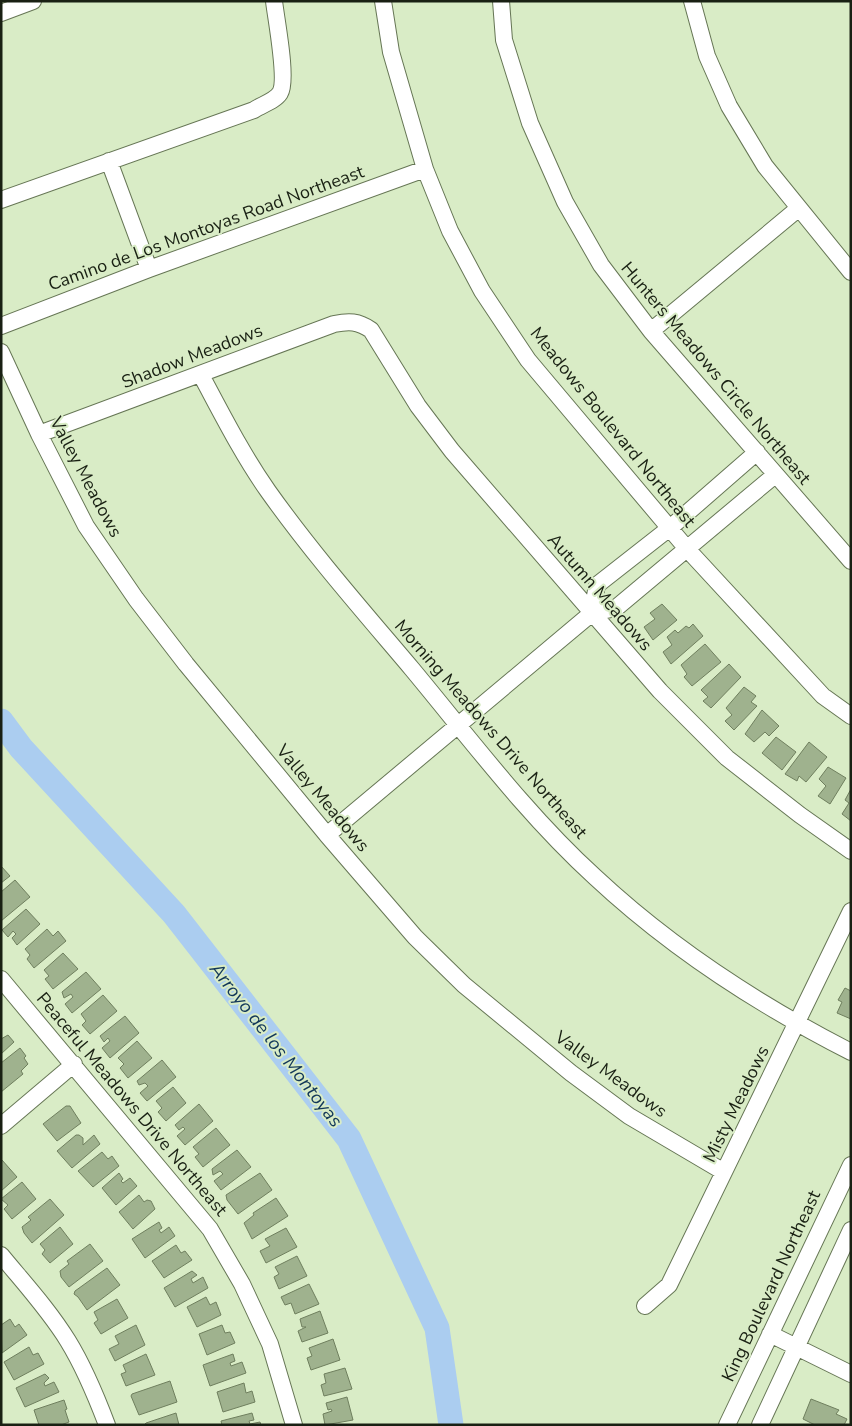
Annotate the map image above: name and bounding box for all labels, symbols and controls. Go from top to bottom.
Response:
street label: Camino de Los Montoyas Road Northeast [45,159,368,296]
street label: Hunters Meadows Circle Northeast [616,257,817,490]
street label: Shadow Meadows [118,318,266,394]
street label: Meadows Boulevard Northeast [525,322,702,533]
street label: Valley Meadows [44,412,128,541]
street label: Autumn Meadows [542,528,658,656]
street label: Morning Meadows Drive Northeast [389,614,593,844]
street label: Valley Meadows [270,738,375,857]
water label: Arroyo de los Montoyas [203,956,349,1133]
street label: Peaceful Meadows Drive Northeast [31,987,233,1221]
street label: Valley Meadows [549,1025,672,1123]
street label: Misty Meadows [697,1042,775,1166]
street label: King Boulevard Northeast [716,1186,826,1386]

